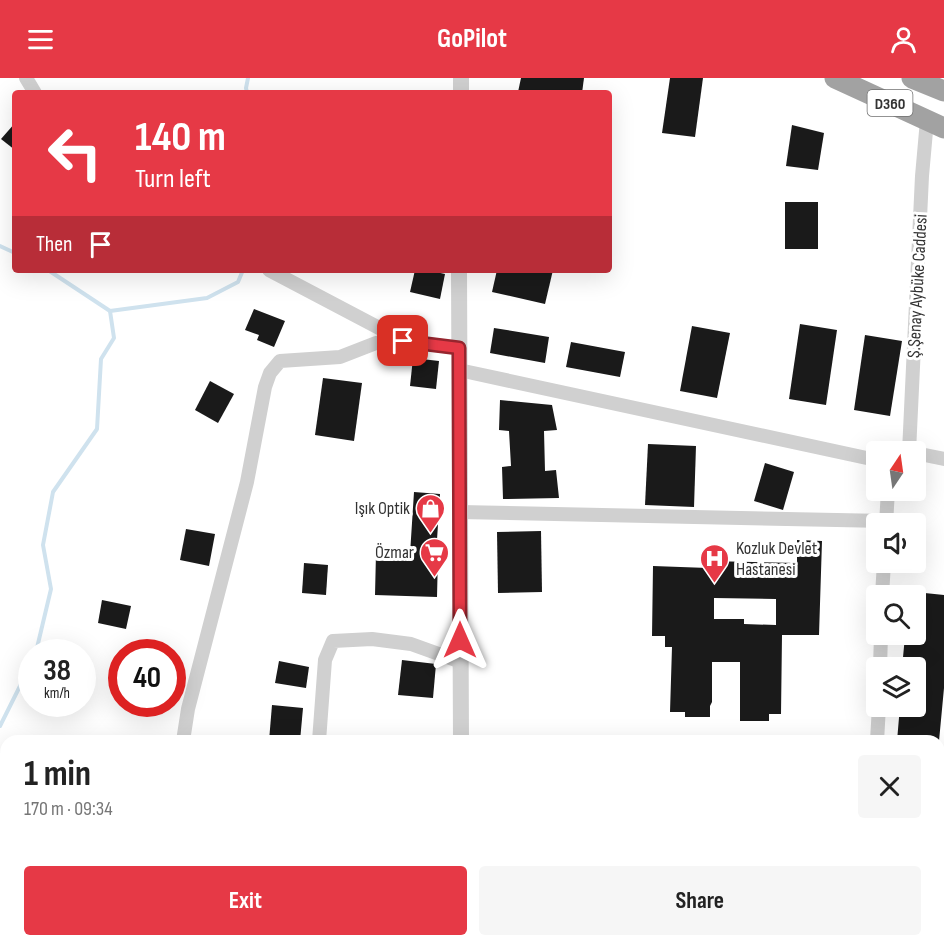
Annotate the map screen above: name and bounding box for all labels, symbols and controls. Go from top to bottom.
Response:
icon: menu [24,23,57,56]
text: GoPilot [437,23,507,55]
icon: person [887,23,920,56]
road number: D360 [868,90,912,116]
text: 140 m [135,112,226,163]
icon: left [36,114,114,192]
text: Turn left [135,163,211,195]
street label: Ş.Şenay Aybüke Caddesi [903,214,932,358]
icon: arrive [84,228,117,261]
text: Then [36,231,72,258]
pin [377,315,428,366]
icon: arrive [386,324,419,357]
north arrow [866,441,926,501]
map controls [866,441,926,717]
shop icon: Işık Optik [415,492,447,534]
place label: Işık Optik [355,498,410,519]
button: sound [866,513,926,573]
supermarket icon: Özmar [419,536,451,578]
place label: Kozluk Devlet Hastanesi [736,538,818,580]
place label: Özmar [375,542,414,563]
hospital icon: Kozluk Devlet Hastanesi [699,542,731,584]
button: search [866,585,926,645]
position arrow [428,608,492,672]
speed limit sign: 40 [108,639,186,717]
text: 38 [43,653,71,689]
button: layers [866,657,926,717]
text: km/h [44,684,70,703]
text: 1 min [24,753,91,796]
button: close [858,755,921,818]
text: 170 m · 09:34 [24,797,113,821]
button: Exit [24,866,467,935]
button: Share [479,866,921,935]

